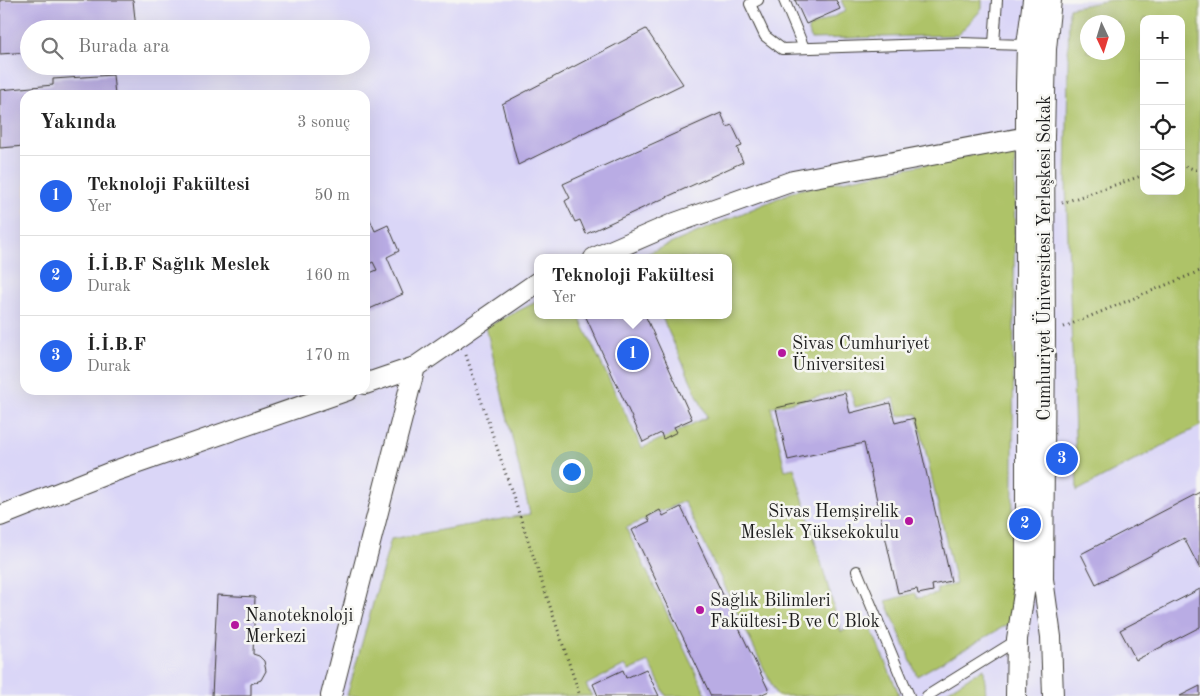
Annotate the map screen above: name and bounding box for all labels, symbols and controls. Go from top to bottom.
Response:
north arrow [1080,15,1125,60]
map controls [1140,15,1185,195]
button: + [1140,15,1185,60]
search box [20,20,370,75]
icon: search [38,34,66,62]
text: Burada ara [78,38,170,57]
button: − [1140,60,1185,105]
street label: Cumhuriyet Üniversitesi Yerleşkesi Sokak [1032,95,1054,421]
button: locate [1140,105,1185,150]
text: Yakında [40,112,116,133]
text: 3 sonuç [297,115,350,131]
button: layers [1140,150,1185,195]
text: Teknoloji Fakültesi [87,176,250,195]
text: 1 [51,188,61,204]
text: 50 m [314,188,350,204]
text: Yer [87,199,111,215]
popup [534,254,732,319]
text: İ.İ.B.F Sağlık Meslek [87,256,270,275]
text: Teknoloji Fakültesi [552,267,714,286]
text: 2 [51,268,61,284]
text: 160 m [305,268,350,284]
text: Durak [87,279,131,295]
text: Yer [552,290,576,306]
pin: 1 [617,335,649,373]
place label: Sivas Cumhuriyet Üniversitesi [792,335,930,374]
text: İ.İ.B.F [87,336,146,355]
marker: Sivas Cumhuriyet Üniversitesi [776,347,788,359]
text: 3 [51,348,61,364]
text: 170 m [305,348,350,364]
text: Durak [87,359,131,375]
pin: 3 [1046,440,1078,478]
your location [559,459,585,485]
place label: Sivas Hemşirelik Meslek Yüksekokulu [740,503,899,542]
pin: 2 [1009,505,1041,543]
marker: Sivas Hemşirelik Meslek Yüksekokulu [903,515,915,527]
place label: Sağlık Bilimleri Fakültesi-B ve C Blok [710,592,880,631]
marker: Sağlık Bilimleri Fakültesi-B ve C Blok [694,604,706,616]
place label: Nanoteknoloji Merkezi [245,607,354,646]
marker: Nanoteknoloji Merkezi [229,619,241,631]

